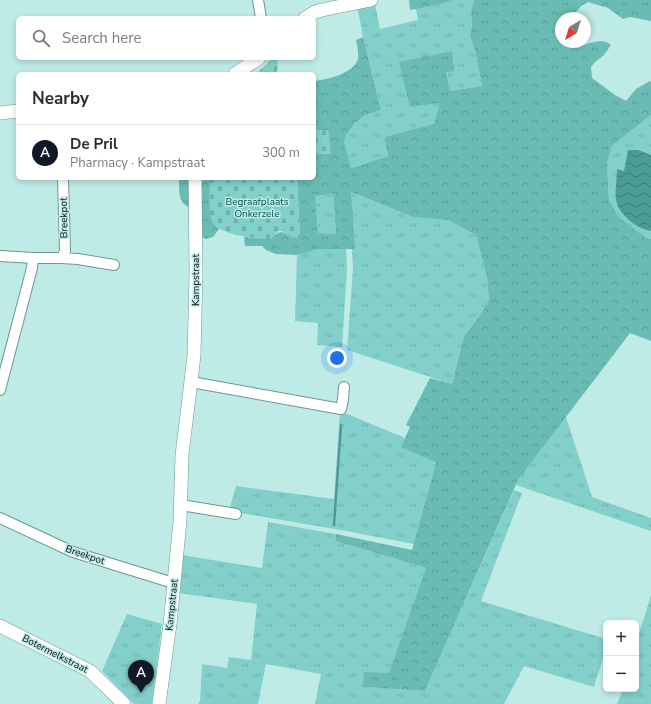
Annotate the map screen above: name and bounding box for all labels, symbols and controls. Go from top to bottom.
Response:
north arrow [555,12,591,48]
search box [16,16,316,60]
icon: search [30,27,52,49]
text: Search here [62,28,142,48]
text: Nearby [32,87,89,110]
text: De Pril [70,134,118,154]
text: A [40,144,50,162]
text: 300 m [262,144,300,162]
text: Pharmacy · Kampstraat [70,154,205,172]
park label: Begraafplaats Onkerzele [225,195,289,221]
street label: Breekpot [57,197,71,239]
street label: Kampstraat [189,254,203,306]
your location [327,348,347,368]
street label: Breekpot [63,542,107,568]
street label: Kampstraat [162,578,182,632]
map controls [603,620,639,692]
button: + [603,620,639,656]
street label: Botermelkstraat [20,631,91,677]
button: − [603,656,639,692]
pin: A [128,660,154,693]

